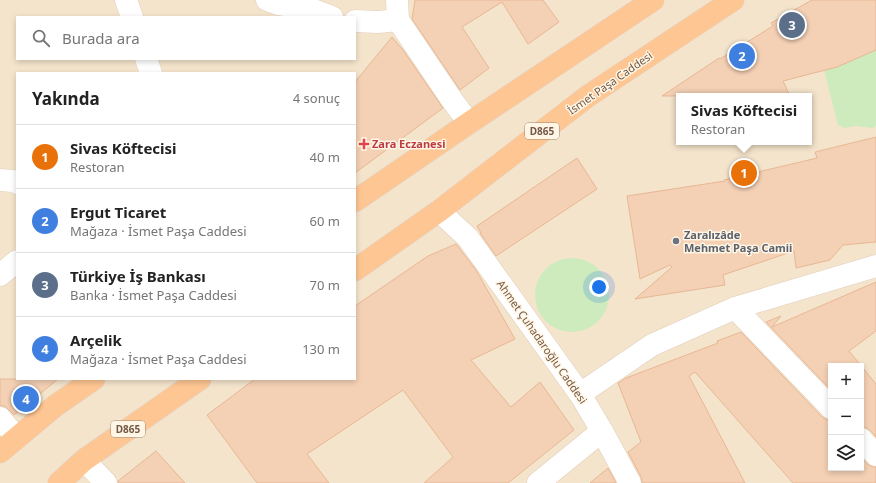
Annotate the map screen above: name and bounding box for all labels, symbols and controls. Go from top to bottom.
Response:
pin: 3 [779,10,805,40]
search box [16,16,356,60]
icon: search [30,27,52,49]
text: Burada ara [62,28,140,48]
pin: 2 [729,41,755,71]
street label: İsmet Paşa Caddesi [564,48,655,118]
text: Yakında [32,87,100,110]
text: 4 sonuç [293,89,340,107]
popup [676,93,812,145]
text: Sivas Köftecisi [691,100,797,120]
text: Restoran [691,120,745,138]
road number: D865 [525,123,559,139]
place label: Zara Eczanesi [372,136,445,151]
text: Sivas Köftecisi [70,138,177,158]
marker: Zara Eczanesi [359,139,369,149]
text: 1 [41,148,49,166]
text: 40 m [310,148,340,166]
text: Restoran [70,158,125,176]
pin: 1 [731,158,757,188]
text: Ergut Ticaret [70,202,166,222]
text: 2 [41,212,49,230]
text: 60 m [310,212,340,230]
text: Mağaza · İsmet Paşa Caddesi [70,222,247,240]
place label: Zaralızâde Mehmet Paşa Camii [684,227,792,255]
marker: Zaralızâde Mehmet Paşa Camii [671,236,681,246]
text: Türkiye İş Bankası [70,266,206,286]
text: 3 [41,276,49,294]
text: 70 m [310,276,340,294]
street label: Ahmet Çuhadaroğlu Caddesi [494,277,591,407]
your location [589,277,609,297]
text: Banka · İsmet Paşa Caddesi [70,286,237,304]
text: Arçelik [70,330,122,350]
text: 4 [41,340,49,358]
text: 130 m [302,340,340,358]
text: Mağaza · İsmet Paşa Caddesi [70,350,247,368]
map controls [828,363,864,471]
button: + [828,363,864,399]
pin: 4 [13,384,39,414]
button: − [828,399,864,435]
road number: D865 [111,421,145,437]
button: layers [828,435,864,471]

